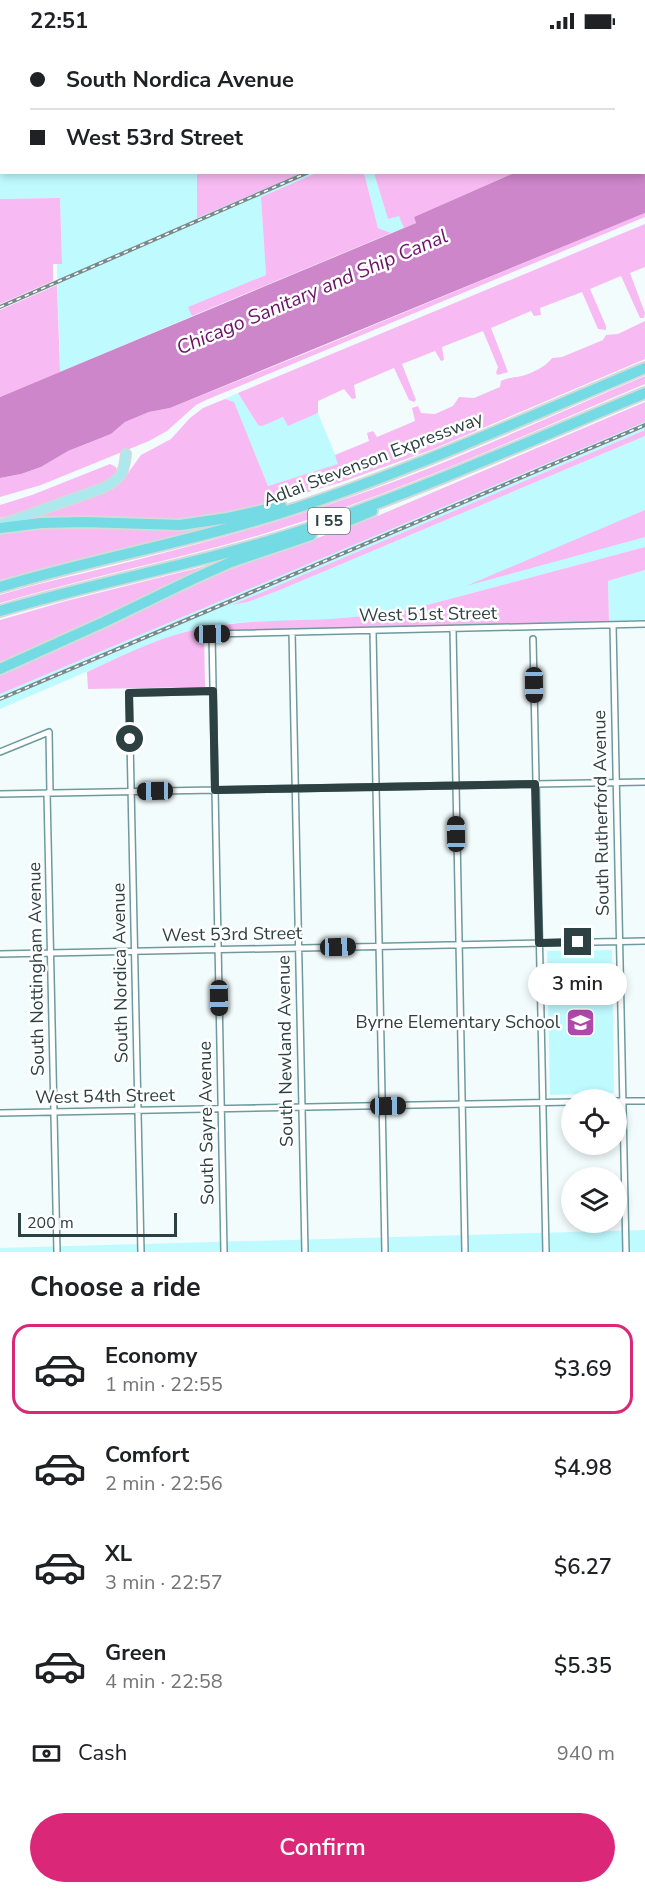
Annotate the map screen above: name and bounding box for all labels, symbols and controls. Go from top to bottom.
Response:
text: 22:51 [30,6,88,36]
text: South Nordica Avenue [66,65,294,95]
text: West 53rd Street [66,123,243,153]
water label: Chicago Sanitary and Ship Canal [172,222,452,362]
street label: Adlai Stevenson Expressway [260,406,487,512]
road number: I 55 [308,508,350,534]
street label: West 51st Street [359,601,498,627]
car [194,625,230,643]
car [525,667,543,703]
street label: South Rutherford Avenue [587,710,615,916]
route start [116,725,143,752]
car [137,782,173,800]
car [447,816,465,852]
street label: South Nottingham Avenue [22,862,50,1076]
street label: South Nordica Avenue [106,883,134,1063]
street label: West 53rd Street [162,921,303,947]
route end [564,928,591,955]
car [320,937,356,957]
street label: South Newland Avenue [271,955,299,1147]
callout: 3 min [528,963,628,1005]
text: 3 min [552,970,603,997]
car [210,980,228,1016]
school or university icon: Byrne Elementary School [565,1006,597,1038]
place label: Byrne Elementary School [356,1010,561,1034]
street label: South Sayre Avenue [193,1041,219,1205]
street label: West 54th Street [35,1083,176,1109]
map controls [561,1089,627,1233]
button: locate [561,1089,627,1155]
car [370,1097,406,1115]
button: layers [561,1167,627,1233]
scale bar [18,1210,177,1238]
text: 200 m [27,1212,74,1234]
text: Choose a ride [30,1269,201,1306]
text: Economy [105,1341,197,1371]
icon: car [33,1342,87,1396]
text: $3.69 [554,1354,612,1384]
text: 1 min · 22:55 [105,1371,223,1398]
text: Comfort [105,1440,189,1470]
icon: car [33,1441,87,1495]
text: $4.98 [554,1453,612,1483]
text: 2 min · 22:56 [105,1470,223,1497]
text: XL [105,1539,132,1569]
icon: car [33,1540,87,1594]
text: $6.27 [554,1552,612,1582]
text: 3 min · 22:57 [105,1569,223,1596]
text: Green [105,1638,166,1668]
icon: car [33,1639,87,1693]
text: $5.35 [554,1651,612,1681]
text: 4 min · 22:58 [105,1668,223,1695]
icon: cash [30,1737,63,1770]
text: Cash [78,1738,127,1768]
text: 940 m [557,1740,615,1767]
button: Confirm [30,1813,615,1882]

